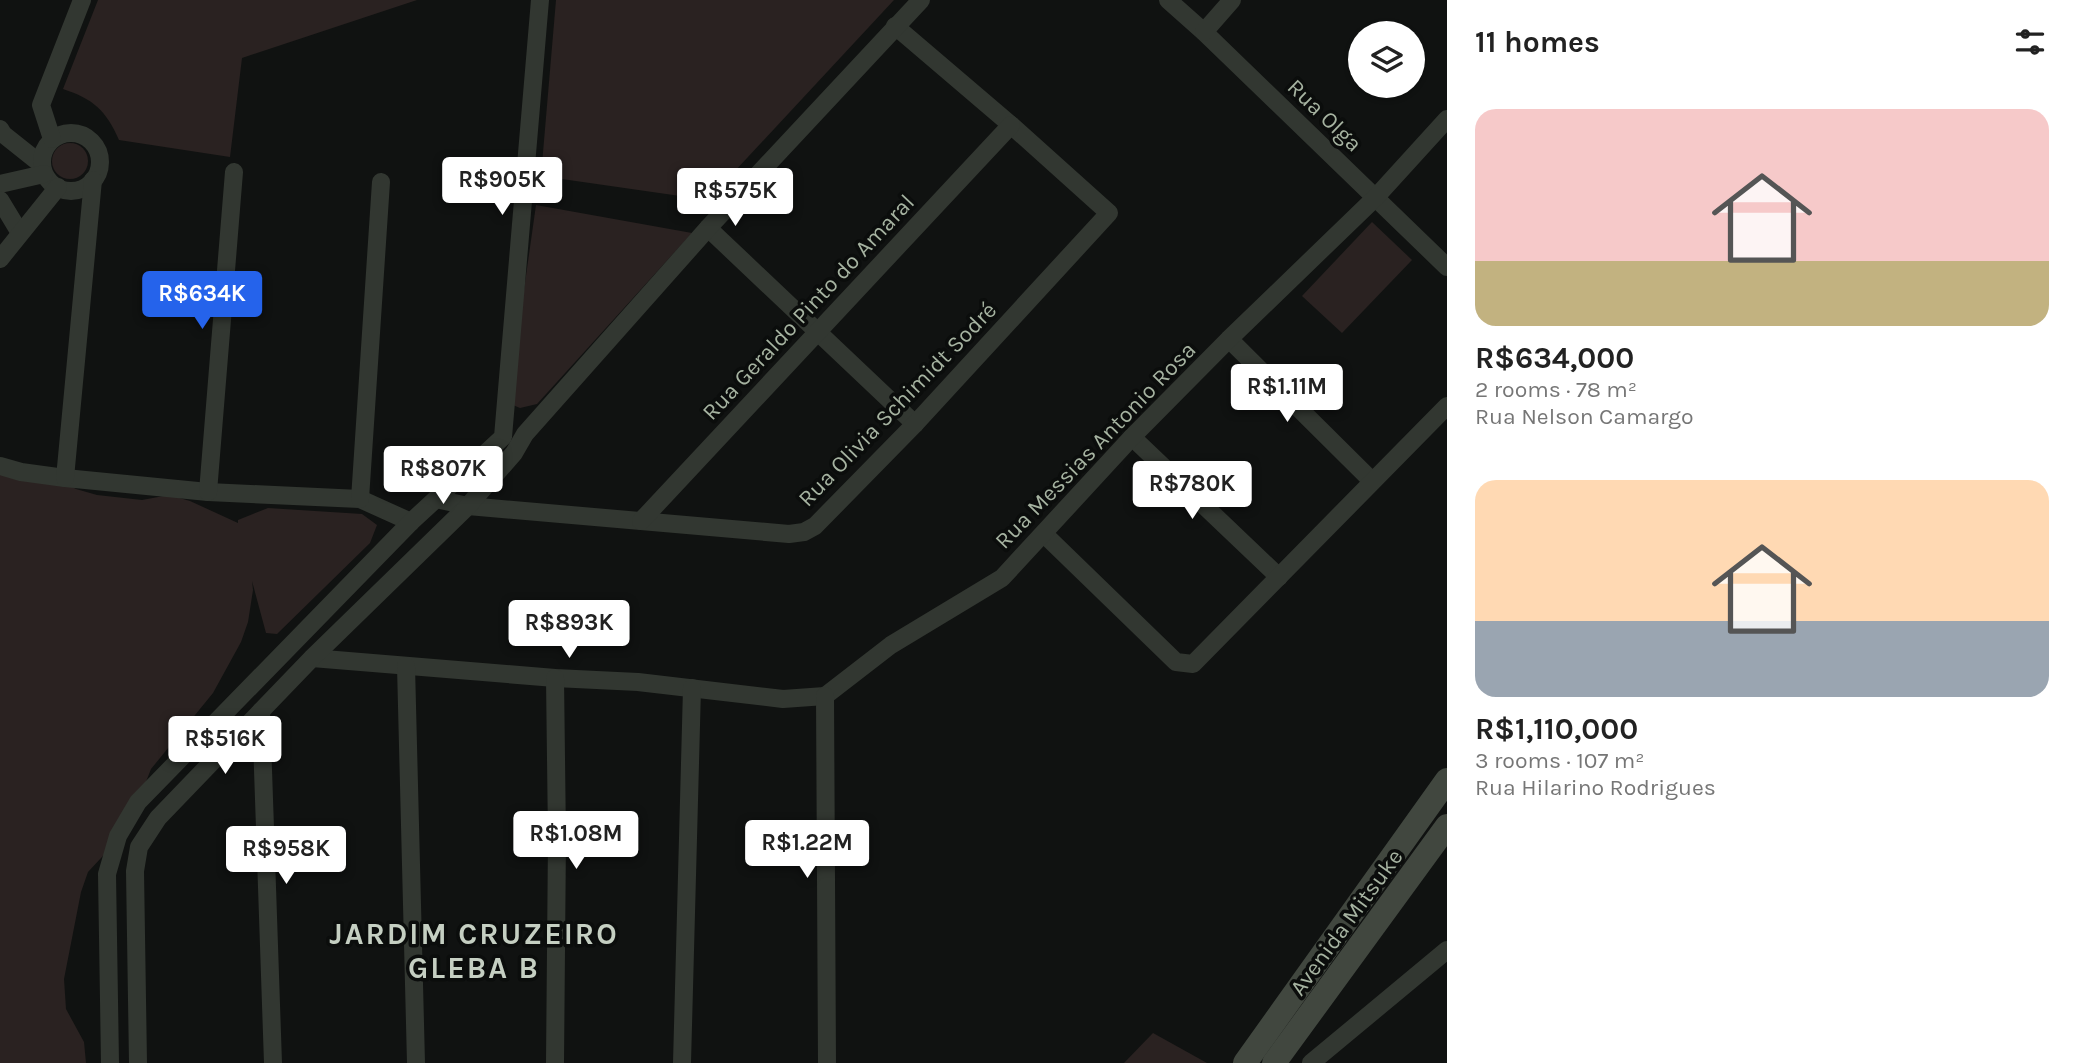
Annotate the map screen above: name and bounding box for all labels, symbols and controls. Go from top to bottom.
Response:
map controls [1348,21,1425,98]
button: layers [1348,21,1425,98]
icon: filters [2011,23,2049,61]
text: 11 homes [1475,24,1600,60]
street label: Rua Olga [1282,73,1368,157]
icon: home [1699,155,1825,281]
pin: R$905K [445,158,559,217]
text: R$905K [458,166,546,193]
pin: R$575K [678,168,792,228]
text: R$575K [693,177,777,204]
street label: Rua Geraldo Pinto do Amaral [697,189,920,426]
pin: R$634K [145,272,259,331]
text: R$634K [158,280,246,307]
street label: Rua Olivia Schimidt Sodré [793,297,1002,512]
street label: Rua Messias Antonio Rosa [989,336,1201,554]
text: R$634,000 [1475,340,1634,376]
pin: R$1.11M [1222,364,1352,424]
text: R$1.11M [1247,373,1327,400]
text: 2 rooms · 78 m² [1475,376,1637,403]
text: Rua Nelson Camargo [1475,403,1694,430]
pin: R$807K [386,447,500,506]
text: R$807K [400,455,486,482]
pin: R$780K [1135,462,1249,521]
text: R$780K [1149,470,1235,497]
icon: home [1699,526,1825,652]
pin: R$893K [512,600,626,660]
text: R$893K [525,609,613,636]
text: R$1,110,000 [1475,711,1638,747]
pin: R$516K [168,716,282,776]
text: R$516K [184,725,266,752]
text: 3 rooms · 107 m² [1475,747,1644,774]
text: Rua Hilarino Rodrigues [1475,774,1716,801]
pin: R$1.08M [511,812,641,871]
text: R$1.08M [529,820,623,847]
pin: R$1.22M [742,820,872,880]
pin: R$958K [229,826,343,886]
text: R$1.22M [761,829,853,856]
text: R$958K [242,835,330,862]
street label: Avenida Mitsuke [1284,844,1409,1001]
district label: JARDIM CRUZEIRO GLEBA B [329,916,619,986]

